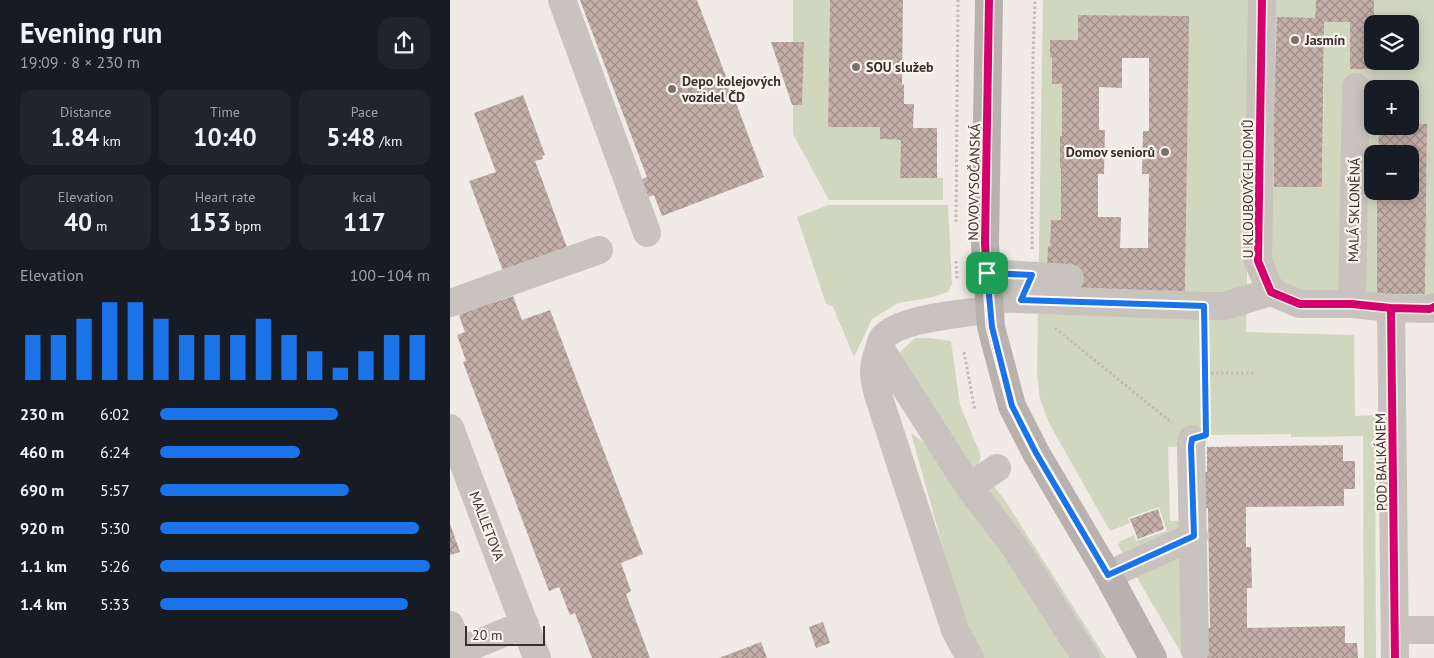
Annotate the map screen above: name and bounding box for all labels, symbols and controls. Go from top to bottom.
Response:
text: Evening run [20,14,162,51]
map controls [1364,15,1419,200]
button: layers [1364,15,1419,70]
button: share [378,17,430,69]
place label: Jasmín [1304,31,1345,49]
marker: Jasmín [1289,34,1301,46]
text: 19:09 · 8 × 230 m [20,52,140,72]
place label: SOU služeb [866,58,934,76]
marker: SOU služeb [850,61,862,73]
place label: Depo kolejových vozidel ČD [681,72,781,106]
button: + [1364,80,1419,135]
marker: Depo kolejových vozidel ČD [666,83,678,95]
text: Distance [60,103,111,121]
text: Time [210,103,240,121]
text: Pace [351,103,378,121]
street label: U KLOUBOVÝCH DOMŮ [1239,119,1257,259]
text: 1.84 [50,121,99,153]
text: 10:40 [193,121,257,153]
text: 5:48 [326,121,376,153]
street label: NOVOVYSOČANSKÁ [964,122,984,241]
text: km [99,132,121,150]
text: /km [376,132,402,150]
place label: Domov seniorů [1066,143,1155,161]
button: − [1364,145,1419,200]
marker: Domov seniorů [1159,146,1171,158]
street label: MALÁ SKLONĚNÁ [1344,157,1364,262]
text: Elevation [58,188,114,206]
text: Heart rate [195,188,255,206]
text: kcal [352,188,376,206]
text: 40 [64,206,92,238]
text: 153 [189,206,231,238]
text: 117 [343,206,386,238]
text: m [92,217,107,235]
text: bpm [231,217,261,235]
pin [966,252,1008,294]
icon: arrive [973,259,1001,287]
text: Elevation [20,265,84,285]
text: 100–104 m [350,265,430,285]
text: 230 m [20,404,64,424]
text: 6:02 [100,404,130,424]
street label: POD BALKÁNEM [1371,413,1391,511]
text: 460 m [20,442,64,462]
text: 6:24 [100,442,130,462]
text: 690 m [20,480,64,500]
text: 5:57 [100,480,130,500]
street label: MALLETOVA [466,489,509,564]
text: 920 m [20,518,64,538]
text: 5:30 [100,518,130,538]
text: 1.1 km [20,556,67,576]
text: 5:26 [100,556,130,576]
text: 1.4 km [20,594,67,614]
text: 5:33 [100,594,130,614]
scale bar [465,623,545,646]
text: 20 m [472,626,502,644]

